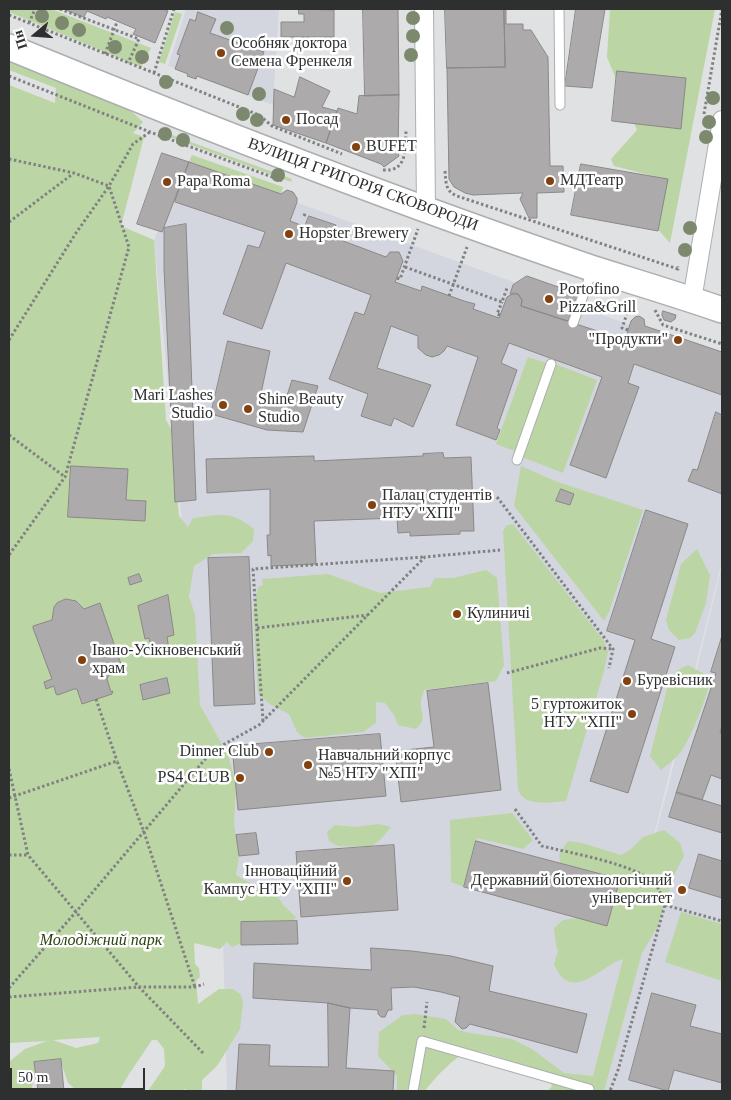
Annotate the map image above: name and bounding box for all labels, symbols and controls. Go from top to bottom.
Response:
north arrow [10,10,60,60]
text: Пн [10,28,30,51]
place label: Особняк доктора Семена Френкеля [231,34,352,72]
marker: Особняк доктора Семена Френкеля [215,47,227,59]
place label: Посад [296,110,338,130]
marker: Посад [280,114,292,126]
street label: ВУЛИЦЯ ГРИГОРІЯ СКОВОРОДИ [245,134,481,236]
place label: BUFET [366,137,417,157]
marker: BUFET [350,141,362,153]
place label: МДТеатр [560,171,623,191]
place label: Papa Roma [177,172,250,192]
marker: МДТеатр [544,175,556,187]
marker: Papa Roma [161,176,173,188]
place label: Hopster Brewery [299,224,409,244]
marker: Hopster Brewery [283,228,295,240]
place label: Portofino Pizza&Grill [559,280,636,318]
marker: Portofino Pizza&Grill [543,293,555,305]
place label: "Продукти" [589,330,668,350]
marker: "Продукти" [672,334,684,346]
place label: Mari Lashes Studio [133,386,213,424]
place label: Shine Beauty Studio [258,390,344,428]
marker: Mari Lashes Studio [217,399,229,411]
marker: Shine Beauty Studio [242,403,254,415]
place label: Палац студентів НТУ "ХПІ" [382,486,492,524]
marker: Палац студентів НТУ "ХПІ" [366,499,378,511]
place label: Кулиничі [467,604,530,624]
marker: Кулиничі [451,608,463,620]
place label: Івано-Усікновенський храм [92,641,241,679]
marker: Івано-Усікновенський храм [76,654,88,666]
place label: Буревісник [637,671,713,691]
marker: Буревісник [621,675,633,687]
place label: 5 гуртожиток НТУ "ХПІ" [531,695,622,733]
marker: 5 гуртожиток НТУ "ХПІ" [626,708,638,720]
place label: Dinner Club [179,742,259,762]
marker: Dinner Club [263,746,275,758]
place label: Навчальний корпус №5 НТУ "ХПІ" [318,746,450,784]
marker: Навчальний корпус №5 НТУ "ХПІ" [302,759,314,771]
place label: PS4 CLUB [158,768,230,788]
marker: PS4 CLUB [234,772,246,784]
place label: Інноваційний Кампус НТУ "ХПІ" [203,862,337,900]
place label: Державний біотехнологічний університет [471,871,672,909]
marker: Інноваційний Кампус НТУ "ХПІ" [341,875,353,887]
marker: Державний біотехнологічний університет [676,884,688,896]
park label: Молодіжний парк [40,931,162,951]
scale bar [12,1058,148,1090]
text: 50 m [18,1069,48,1085]

